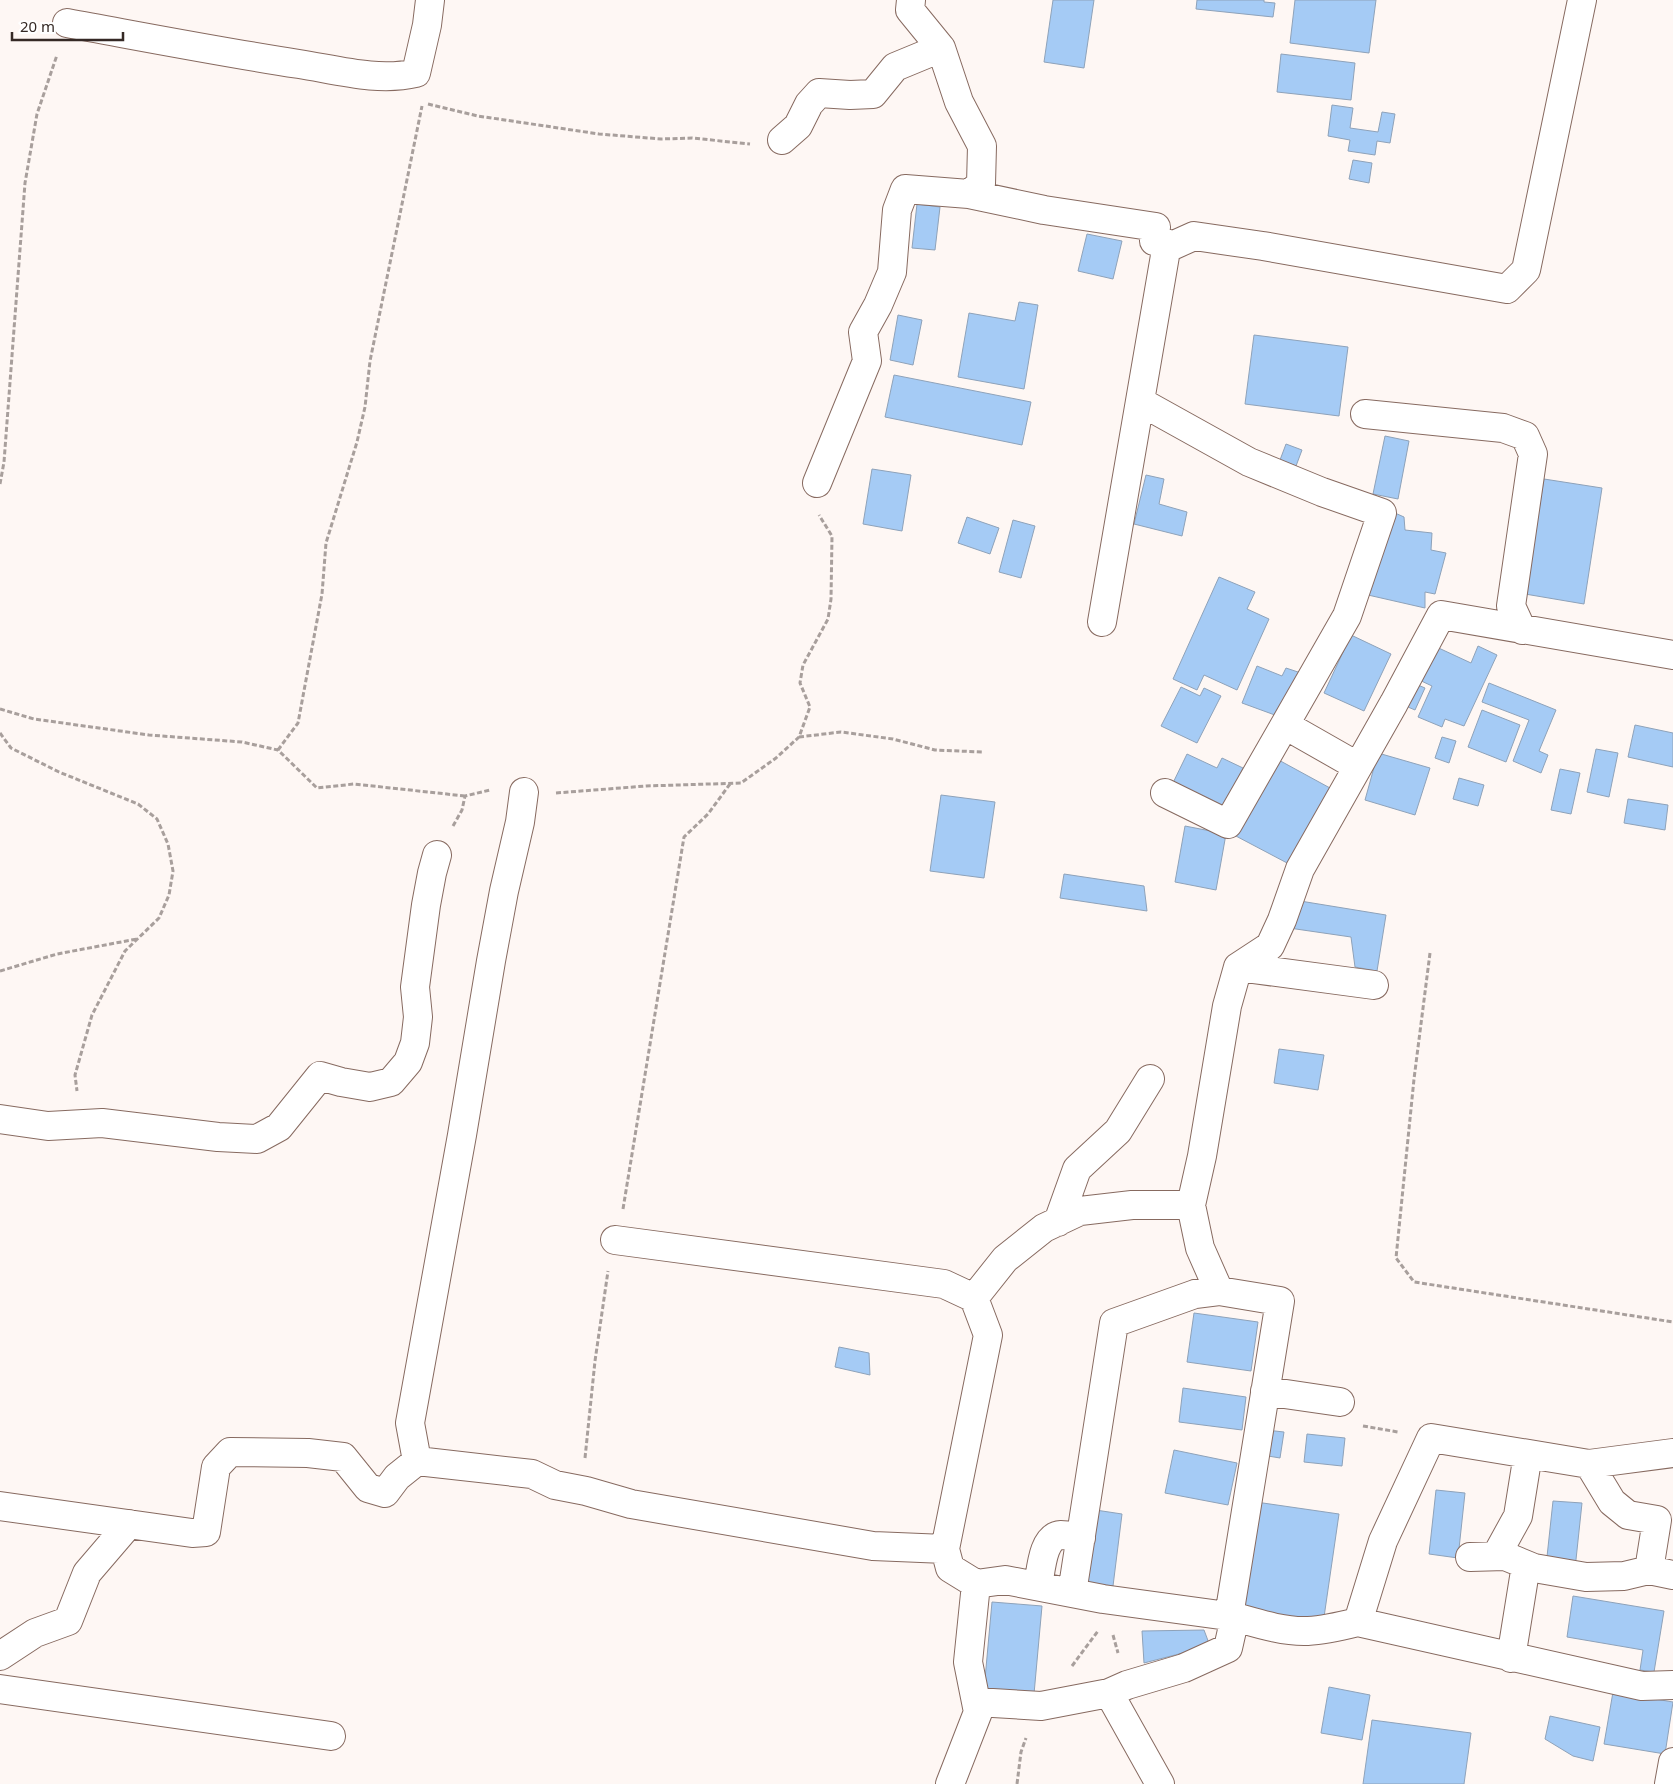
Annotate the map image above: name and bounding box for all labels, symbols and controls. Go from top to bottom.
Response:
scale bar [12,10,124,42]
text: 20 m [20,16,55,36]

